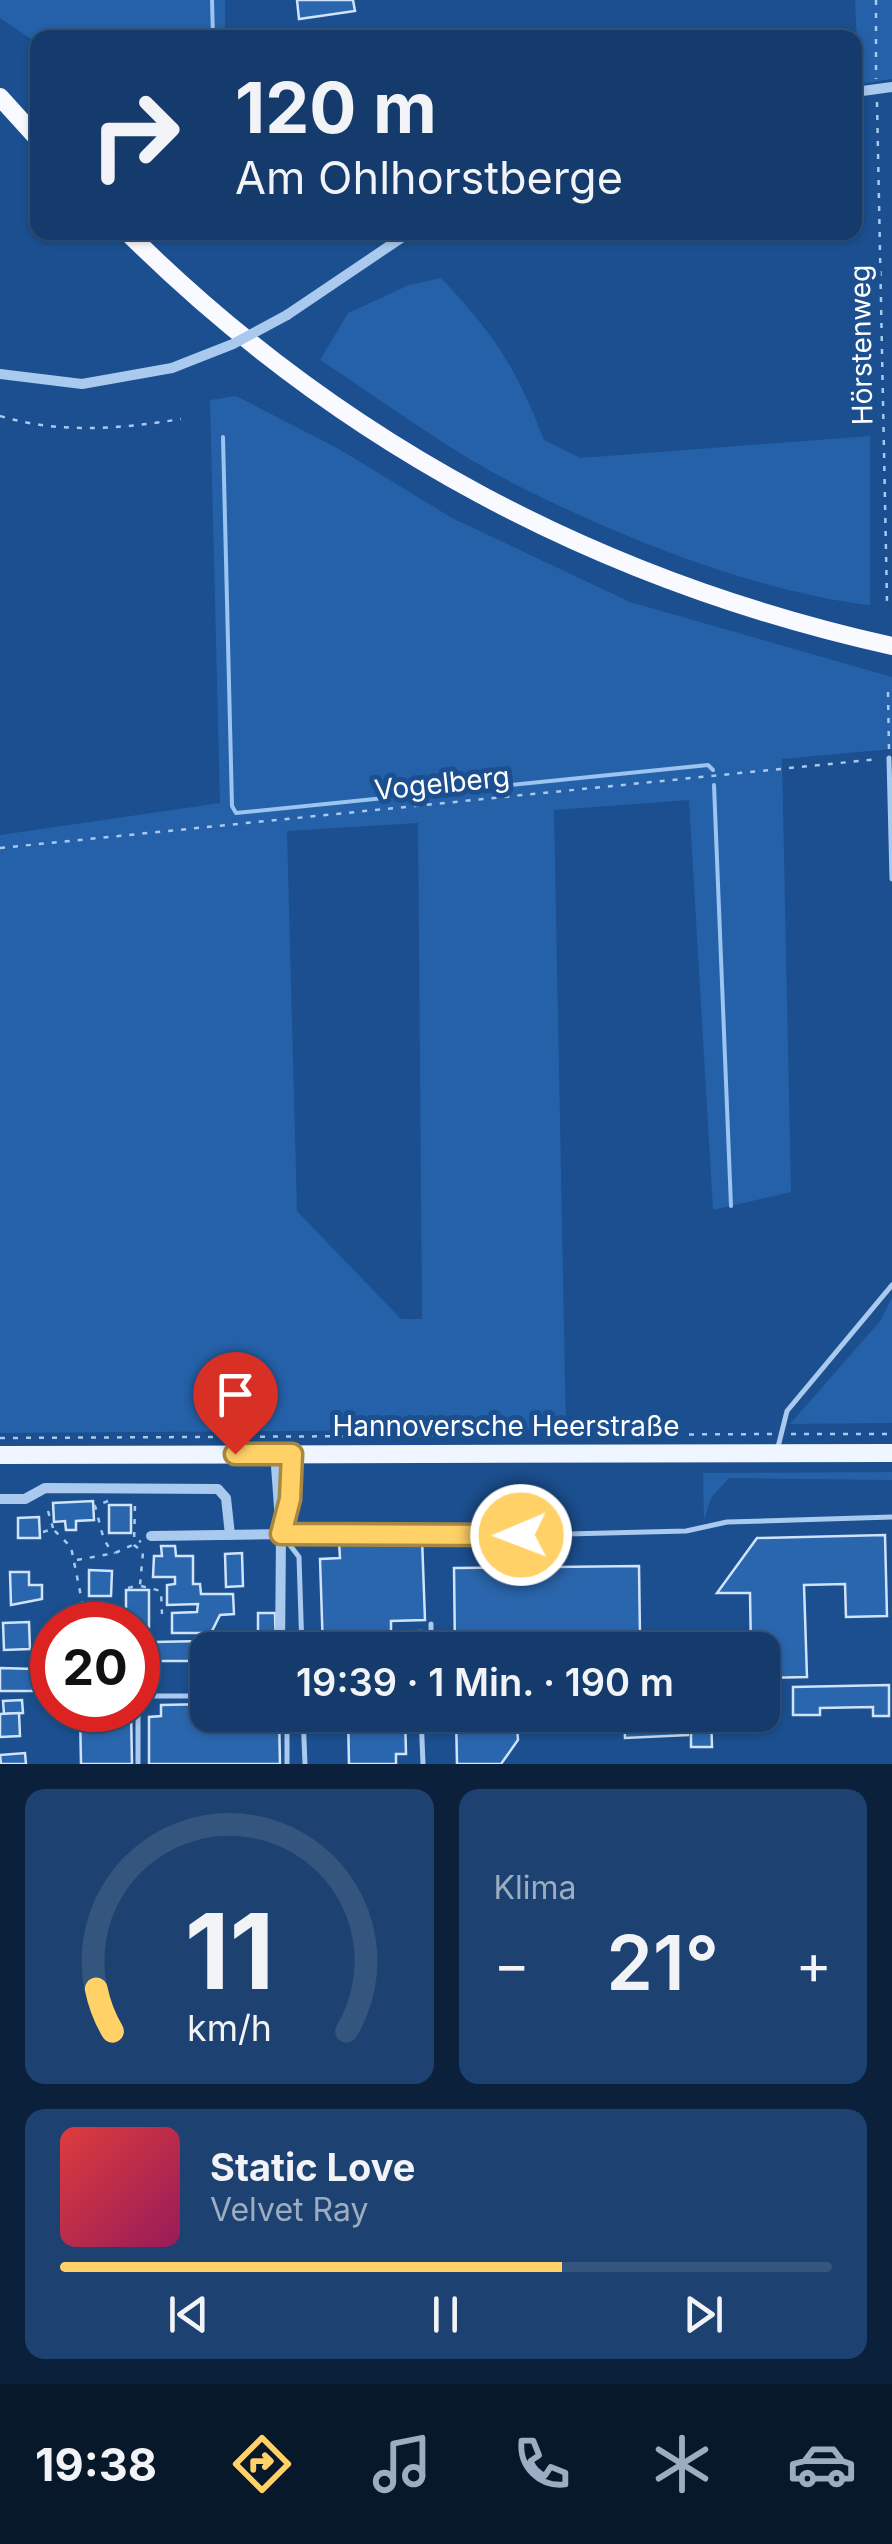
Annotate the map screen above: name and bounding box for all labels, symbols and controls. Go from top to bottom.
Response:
text: 120 m [235,65,437,150]
icon: right [70,70,200,200]
text: Am Ohlhorstberge [235,150,623,205]
street label: Hörstenweg [843,264,879,426]
street label: Vogelberg [373,759,511,807]
pin [193,1352,278,1455]
icon: arrive [208,1367,263,1422]
street label: Hannoversche Heerstraße [332,1409,680,1443]
position arrow [469,1483,573,1587]
speed limit sign: 20 [30,1602,160,1732]
text: 19:39 · 1 Min. · 190 m [296,1659,674,1705]
text: Klima [494,1868,577,1907]
text: 11 [184,1888,274,2014]
text: 21° [606,1917,719,2008]
text: − [494,1931,530,1997]
text: + [796,1931,832,1997]
text: km/h [187,2006,272,2050]
text: Static Love [210,2144,415,2190]
text: Velvet Ray [210,2190,368,2229]
icon: previous [161,2287,216,2342]
icon: pause [418,2287,473,2342]
icon: next [676,2287,731,2342]
icon: directions [227,2429,297,2499]
icon: music [367,2429,437,2499]
icon: phone [507,2429,577,2499]
icon: climate [647,2429,717,2499]
icon: car [787,2429,857,2499]
text: 19:38 [35,2437,157,2492]

